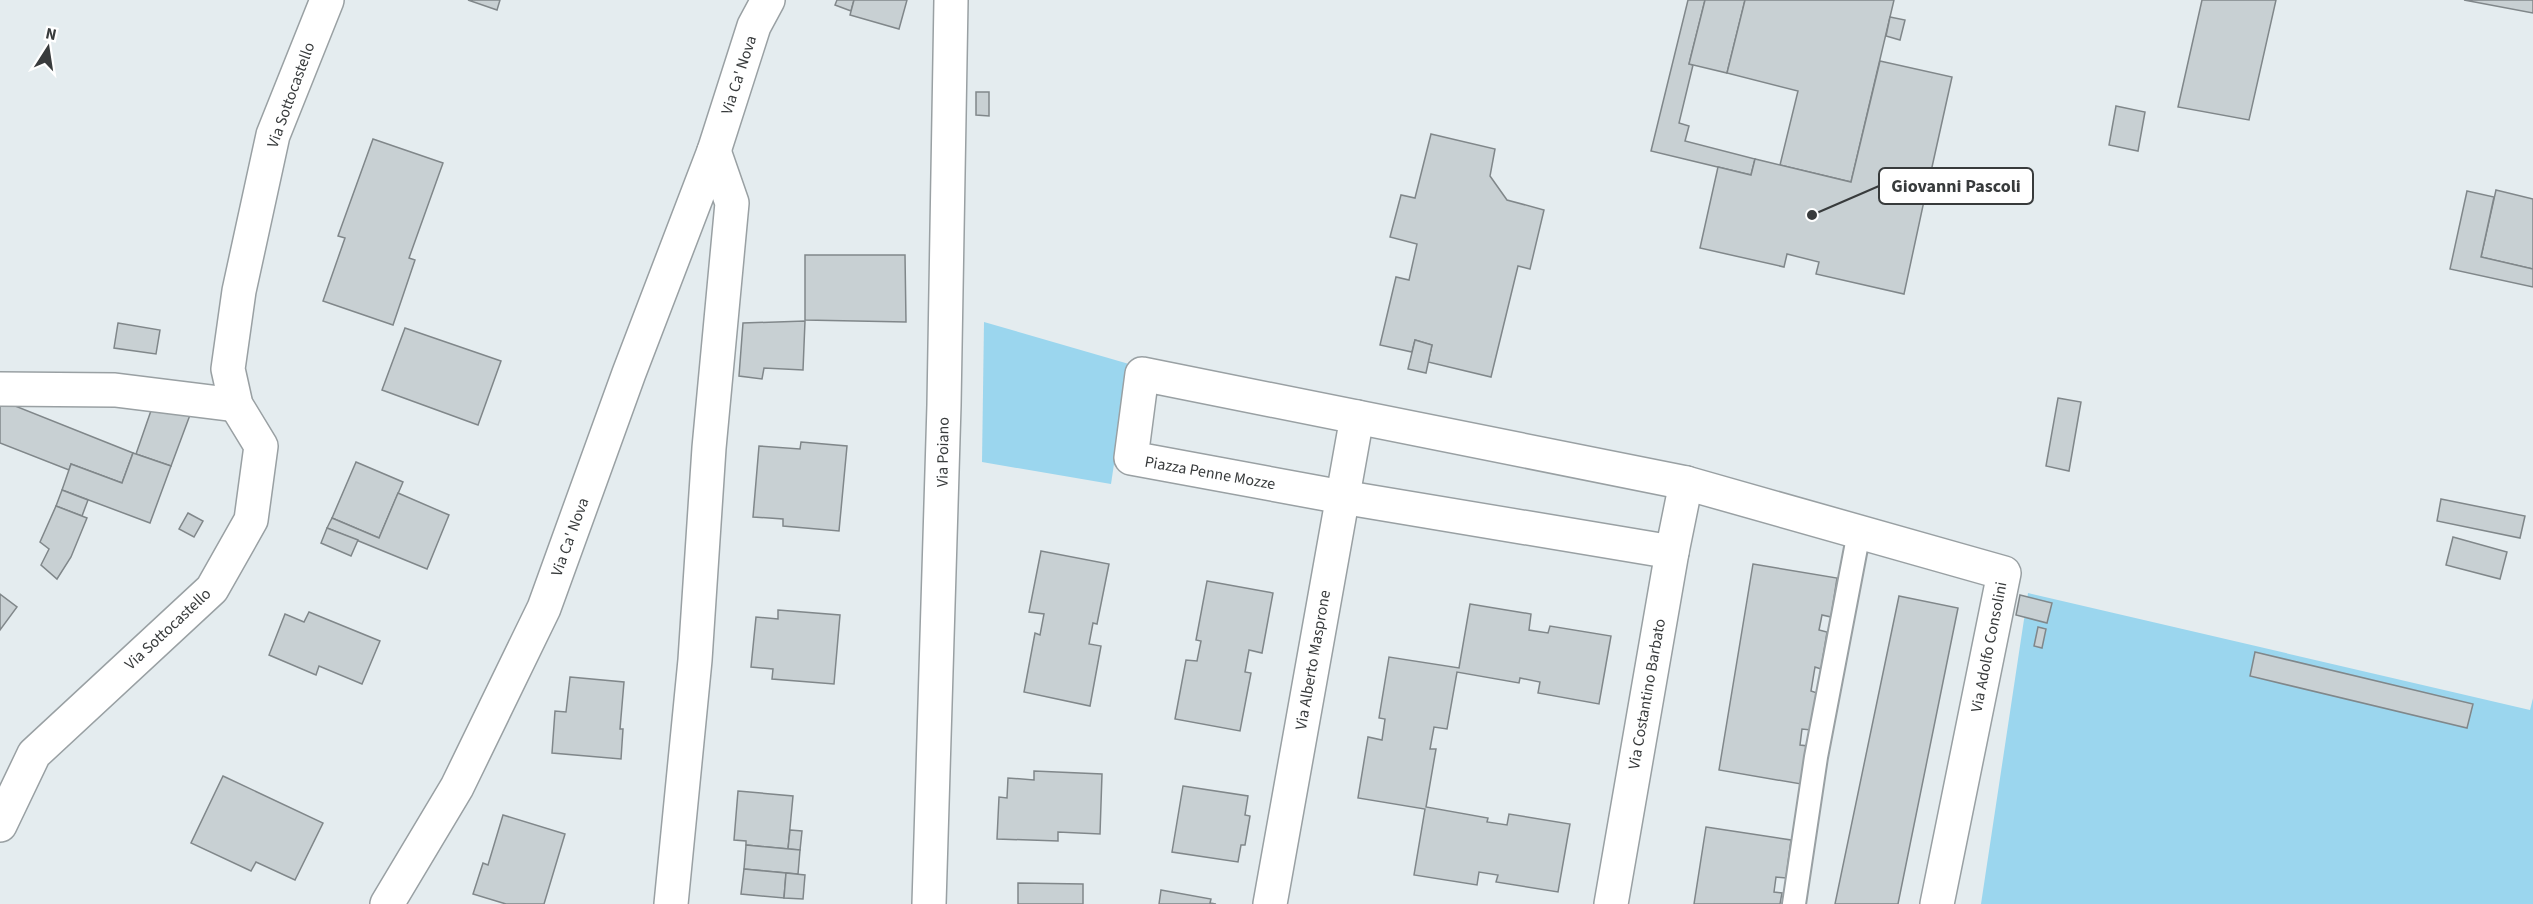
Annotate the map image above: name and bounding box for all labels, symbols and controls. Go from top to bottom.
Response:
north arrow [18,18,78,78]
text: N [43,22,58,46]
street label: Via Ca' Nova [716,33,762,117]
street label: Via Sottocastello [262,39,320,151]
callout: Giovanni Pascoli [1879,168,2033,204]
text: Giovanni Pascoli [1891,174,2021,199]
street label: Via Poiano [931,417,955,487]
street label: Piazza Penne Mozze [1143,451,1277,495]
street label: Via Ca' Nova [546,495,594,579]
street label: Via Adolfo Consolini [1966,580,2012,714]
street label: Via Sottocastello [120,583,216,675]
street label: Via Alberto Masprone [1290,588,1336,732]
street label: Via Costantino Barbato [1623,617,1671,771]

